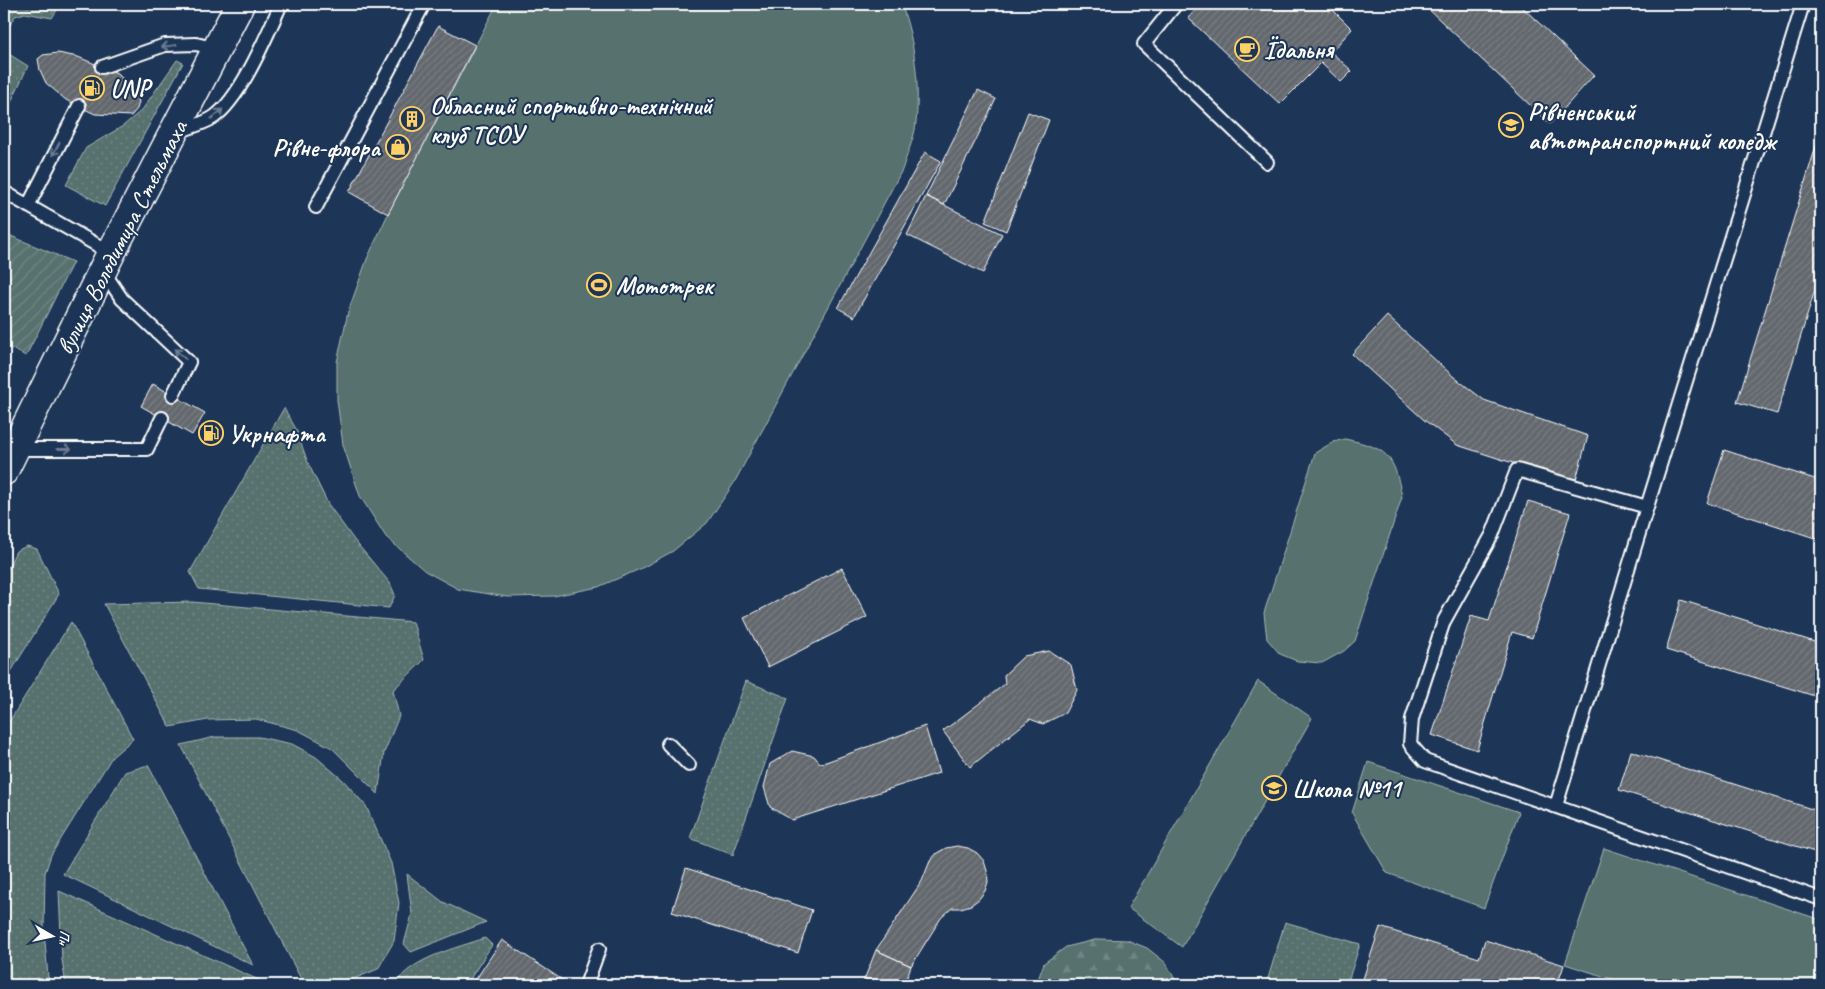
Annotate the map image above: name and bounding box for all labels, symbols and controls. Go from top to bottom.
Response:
place label: Їдальня [1264,34,1335,66]
cafe icon: Їдальня [1234,36,1260,62]
one-way arrow [161,41,177,51]
place label: UNP [110,73,154,105]
fuel station icon: UNP [79,75,105,101]
place label: Обласний спортивно-технічний клуб ТСОУ [430,90,714,151]
place label: Рівненський автотранспортний коледж [1528,96,1778,157]
building icon: Обласний спортивно-технічний клуб ТСОУ [399,106,425,132]
one-way arrow [210,108,223,119]
school or university icon: Рівненський автотранспортний коледж [1498,112,1524,138]
street label: вулиця Володимира Стельмаха [49,113,196,360]
place label: Рівне-флора [273,132,382,164]
shop icon: Рівне-флора [385,134,411,160]
one-way arrow [51,142,61,157]
place label: Мототрек [616,270,716,302]
sports icon: Мототрек [586,272,612,298]
one-way arrow [174,348,187,360]
place label: Укрнафта [228,418,327,450]
fuel station icon: Укрнафта [198,420,224,446]
one-way arrow [56,444,72,454]
place label: Школа №11 [1292,773,1404,805]
school or university icon: Школа №11 [1261,775,1287,801]
north arrow [28,912,78,962]
text: Пн [55,929,74,947]

